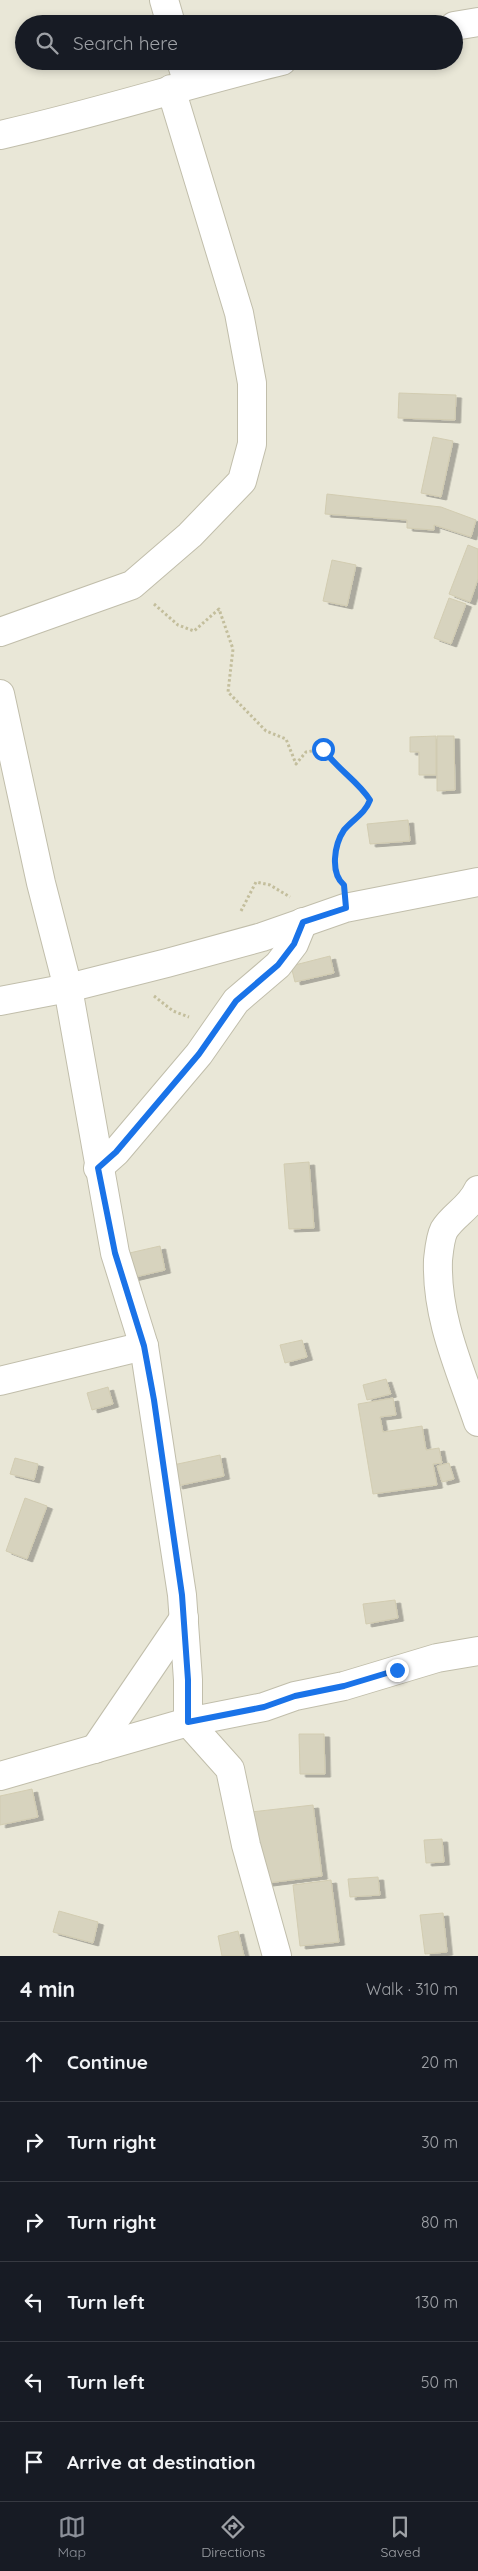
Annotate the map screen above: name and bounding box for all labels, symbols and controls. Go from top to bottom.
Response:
search box [15,15,463,70]
icon: search [33,29,61,57]
text: Search here [73,31,178,55]
route start [312,738,335,761]
route end [386,1659,409,1682]
text: 4 min [20,1976,75,2002]
text: Walk · 310 m [366,1979,458,1999]
icon: ahead [20,2048,48,2076]
text: Continue [67,2050,148,2074]
text: 20 m [421,2052,458,2072]
icon: right [20,2128,48,2156]
text: Turn right [67,2130,156,2154]
text: 30 m [421,2132,458,2152]
icon: right [20,2208,48,2236]
text: Turn right [67,2210,156,2234]
text: 80 m [421,2212,458,2232]
icon: left [20,2288,48,2316]
text: Turn left [67,2290,145,2314]
text: 130 m [415,2292,458,2312]
icon: left [20,2368,48,2396]
text: Turn left [67,2370,145,2394]
text: 50 m [421,2372,458,2392]
icon: arrive [20,2448,48,2476]
text: Arrive at destination [67,2450,256,2474]
tab: Map [58,2513,86,2561]
tab: Directions [201,2513,265,2561]
tab: Saved [380,2513,420,2561]

